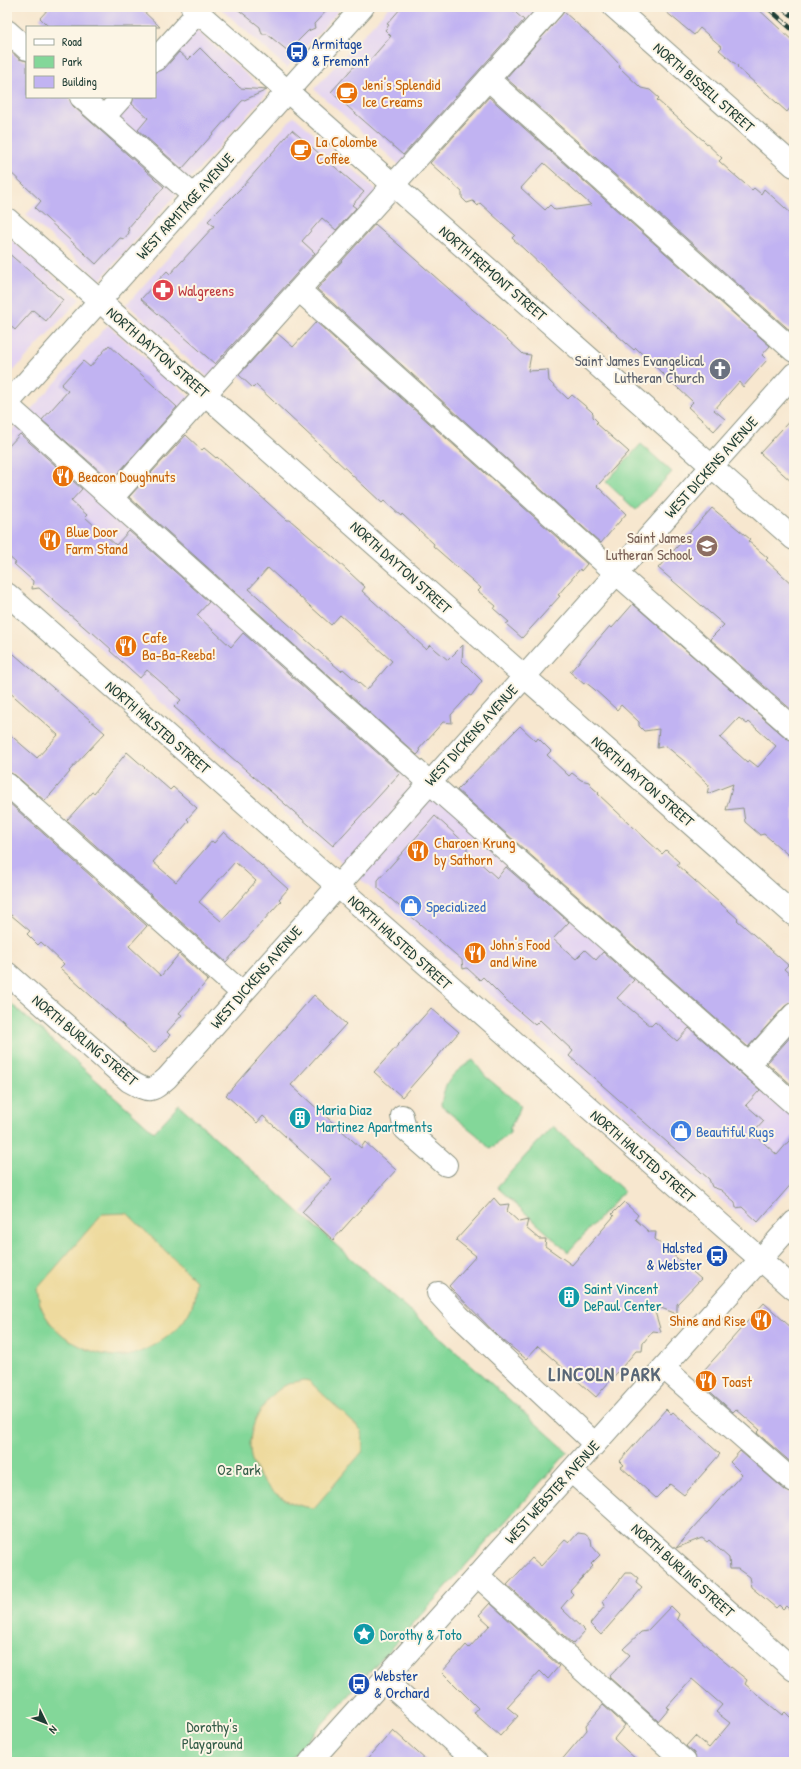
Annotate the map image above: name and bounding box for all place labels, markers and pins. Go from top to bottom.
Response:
place label: Armitage & Fremont [312,33,370,71]
bus stop icon: Armitage & Fremont [284,39,310,65]
place label: Jeni's Splendid Ice Creams [362,74,441,112]
cafe icon: Jeni's Splendid Ice Creams [334,80,360,106]
place label: La Colombe Coffee [316,131,378,169]
cafe icon: La Colombe Coffee [288,137,314,163]
pharmacy icon: Walgreens [150,277,176,303]
place label: Walgreens [178,280,234,301]
place label: Saint James Evangelical Lutheran Church [575,350,704,388]
church icon: Saint James Evangelical Lutheran Church [707,356,733,382]
restaurant icon: Beacon Doughnuts [50,463,76,489]
place label: Beacon Doughnuts [78,466,176,487]
place label: Blue Door Farm Stand [65,521,128,559]
restaurant icon: Blue Door Farm Stand [37,527,63,553]
place label: Saint James Lutheran School [606,527,692,565]
school or university icon: Saint James Lutheran School [694,533,720,559]
place label: Cafe Ba-Ba-Reeba! [142,627,216,665]
restaurant icon: Cafe Ba-Ba-Reeba! [113,633,139,659]
place label: Charoen Krung by Sathorn [434,832,516,870]
restaurant icon: Charoen Krung by Sathorn [405,838,431,864]
shop icon: Specialized [398,893,424,919]
place label: Specialized [426,896,486,917]
place label: John's Food and Wine [490,934,550,972]
restaurant icon: John's Food and Wine [462,940,488,966]
place label: Maria Diaz Martinez Apartments [316,1099,432,1137]
building icon: Maria Diaz Martinez Apartments [287,1105,313,1131]
shop icon: Beautiful Rugs [668,1118,694,1144]
place label: Beautiful Rugs [696,1121,774,1142]
place label: Halsted & Webster [647,1237,702,1275]
bus stop icon: Halsted & Webster [704,1243,730,1269]
place label: Saint Vincent DePaul Center [584,1278,662,1316]
building icon: Saint Vincent DePaul Center [556,1284,582,1310]
restaurant icon: Shine and Rise [748,1307,774,1333]
place label: Shine and Rise [669,1310,746,1331]
restaurant icon: Toast [693,1368,719,1394]
place label: Toast [722,1371,753,1392]
place icon: Dorothy & Toto [351,1621,377,1647]
place label: Dorothy & Toto [380,1624,462,1645]
place label: Webster & Orchard [374,1665,429,1703]
bus stop icon: Webster & Orchard [346,1671,372,1697]

